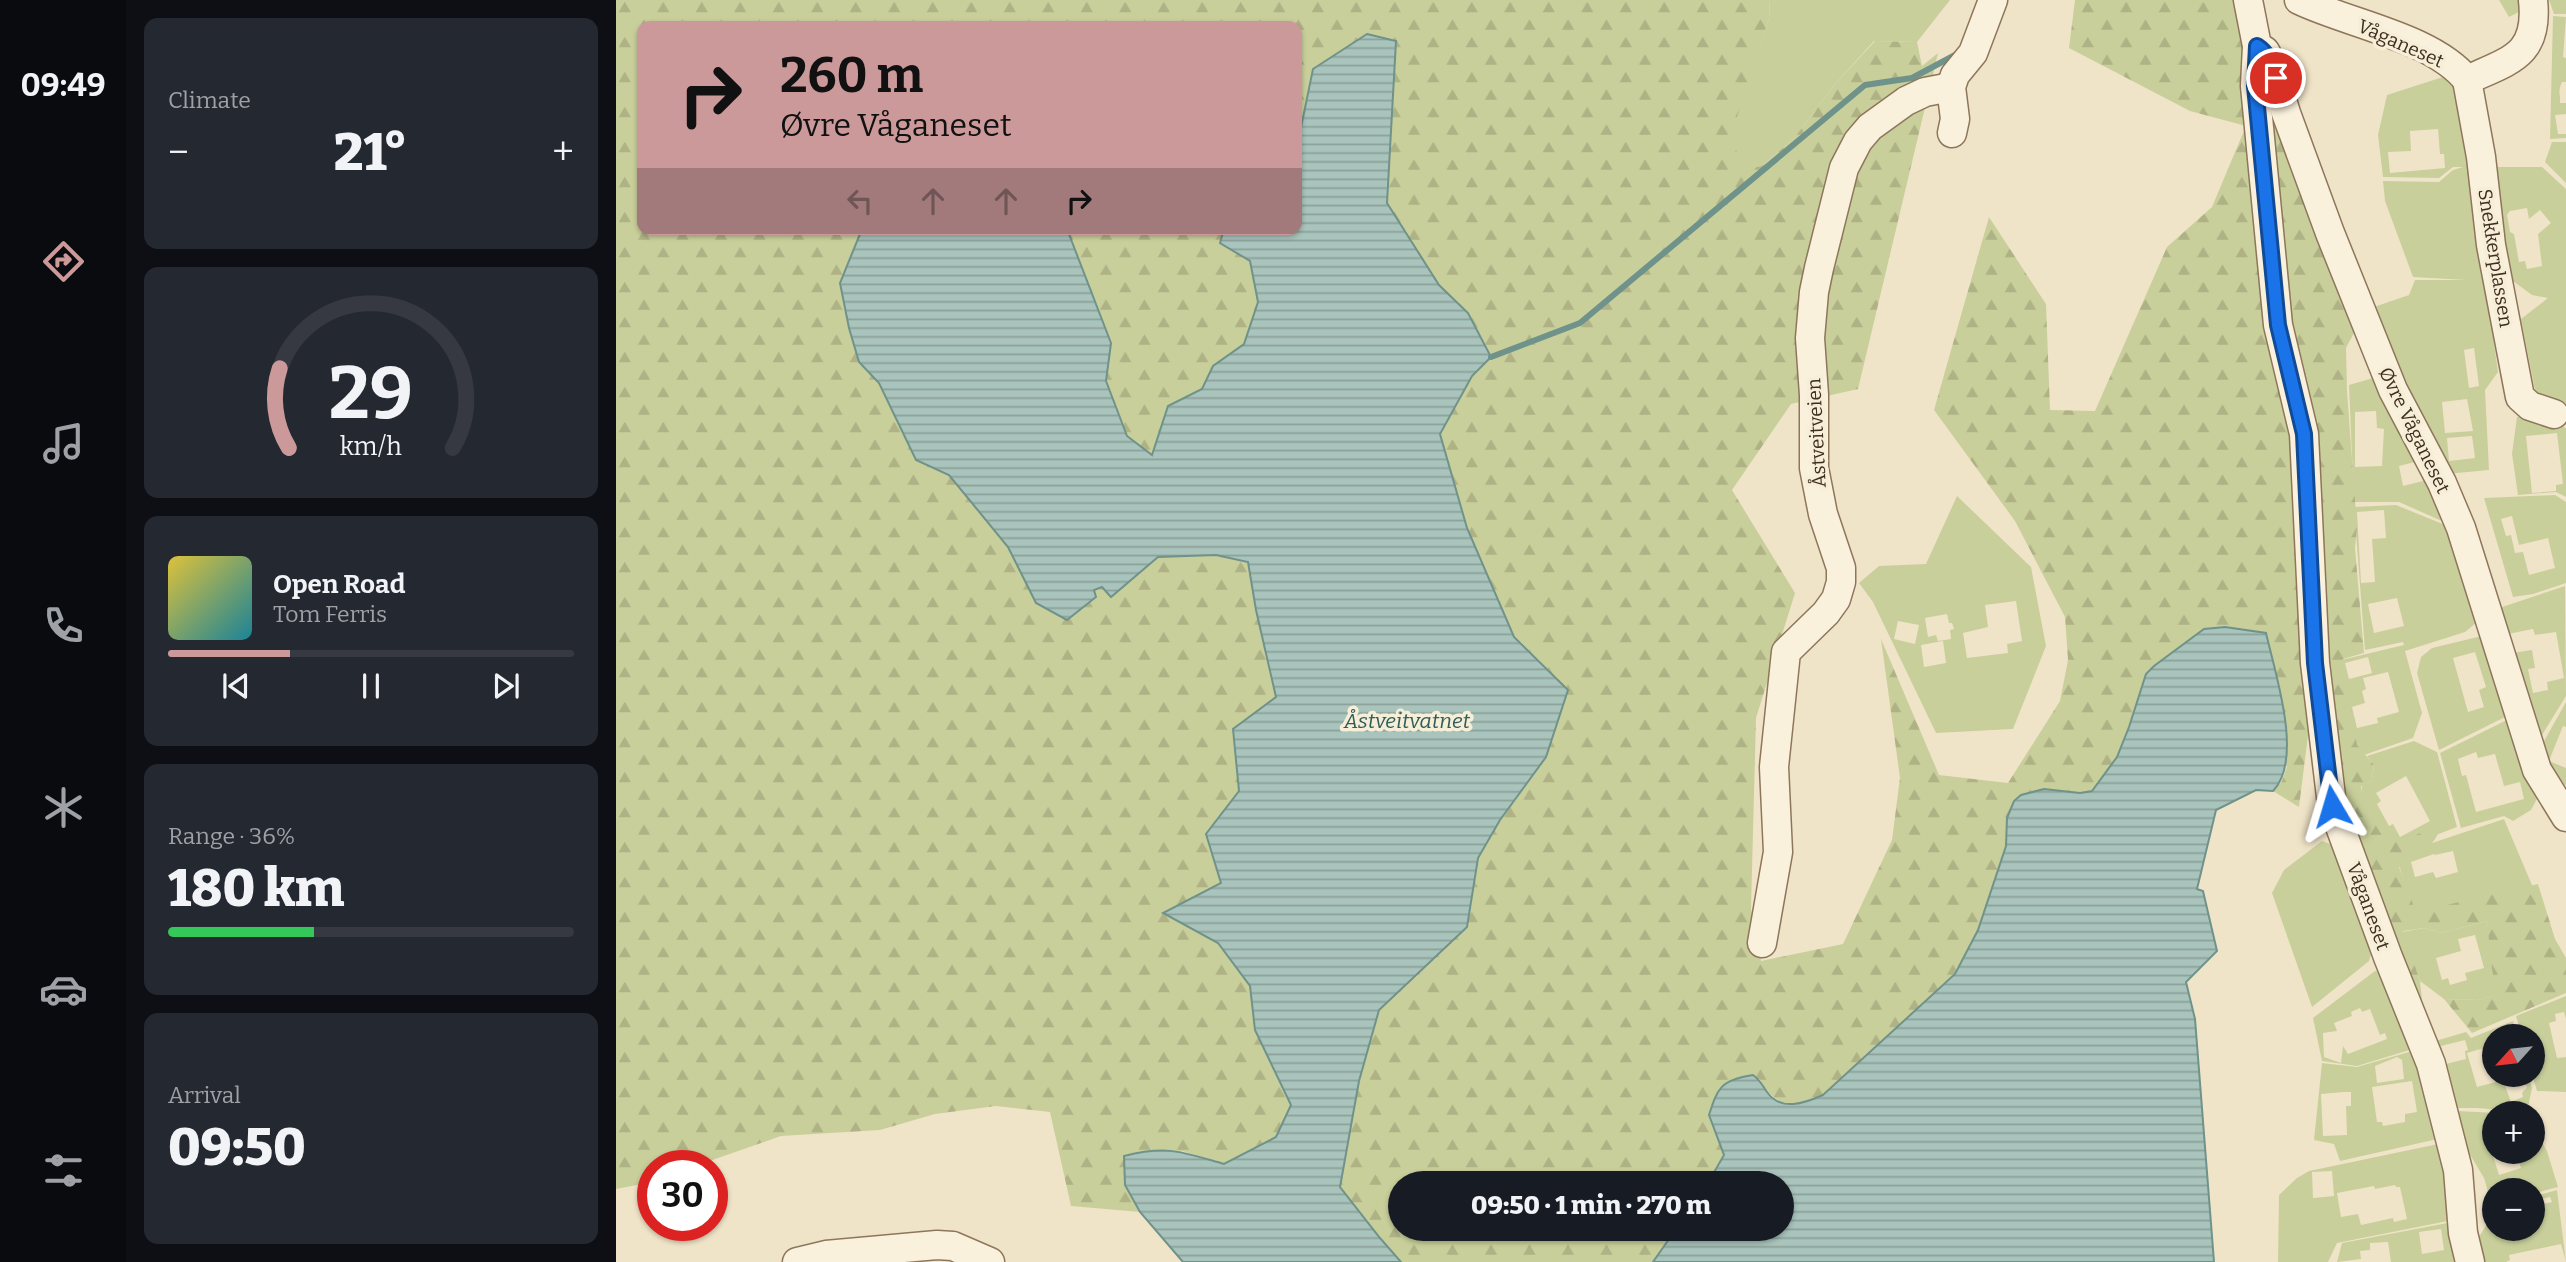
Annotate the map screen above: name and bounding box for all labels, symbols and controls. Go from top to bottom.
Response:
street label: Våganeset [2354,14,2447,73]
text: 260 m [780,46,923,105]
pin [2246,48,2306,108]
icon: right [665,49,756,140]
icon: arrive [2257,59,2295,97]
text: 09:49 [20,66,106,104]
text: Climate [168,86,251,114]
text: Øvre Våganeset [780,106,1011,144]
text: 21° [334,121,407,184]
text: − [168,129,189,175]
text: + [552,129,574,175]
icon: left [841,182,879,220]
icon: ahead [914,182,952,220]
icon: ahead [987,182,1025,220]
icon: right [1060,182,1098,220]
street label: Snekkerplassen [2473,187,2518,329]
icon: directions [39,237,88,286]
text: 29 [329,351,413,438]
street label: Øvre Våganeset [2374,363,2455,497]
street label: Åstveitveien [1802,378,1831,488]
icon: music [39,419,88,468]
text: km/h [340,432,402,462]
text: Open Road [273,569,405,600]
text: Tom Ferris [273,600,387,628]
icon: phone [39,601,88,650]
icon: previous [217,667,255,705]
icon: pause [352,667,390,705]
icon: next [487,667,525,705]
water label: Åstveitvatnet [1343,708,1470,734]
position arrow [2295,769,2369,843]
icon: climate [39,783,88,832]
text: Range · 36% [168,822,295,850]
text: 180 km [168,857,345,920]
street label: Våganeset [2342,859,2395,953]
icon: car [39,965,88,1014]
north arrow [2482,1024,2544,1087]
map controls [2482,1024,2545,1241]
text: Arrival [168,1081,241,1109]
button: + [2482,1101,2545,1164]
text: 09:50 [168,1116,306,1179]
icon: filters [39,1146,88,1195]
speed limit sign: 30 [637,1150,728,1241]
button: − [2482,1178,2545,1241]
text: 09:50 · 1 min · 270 m [1471,1190,1711,1221]

